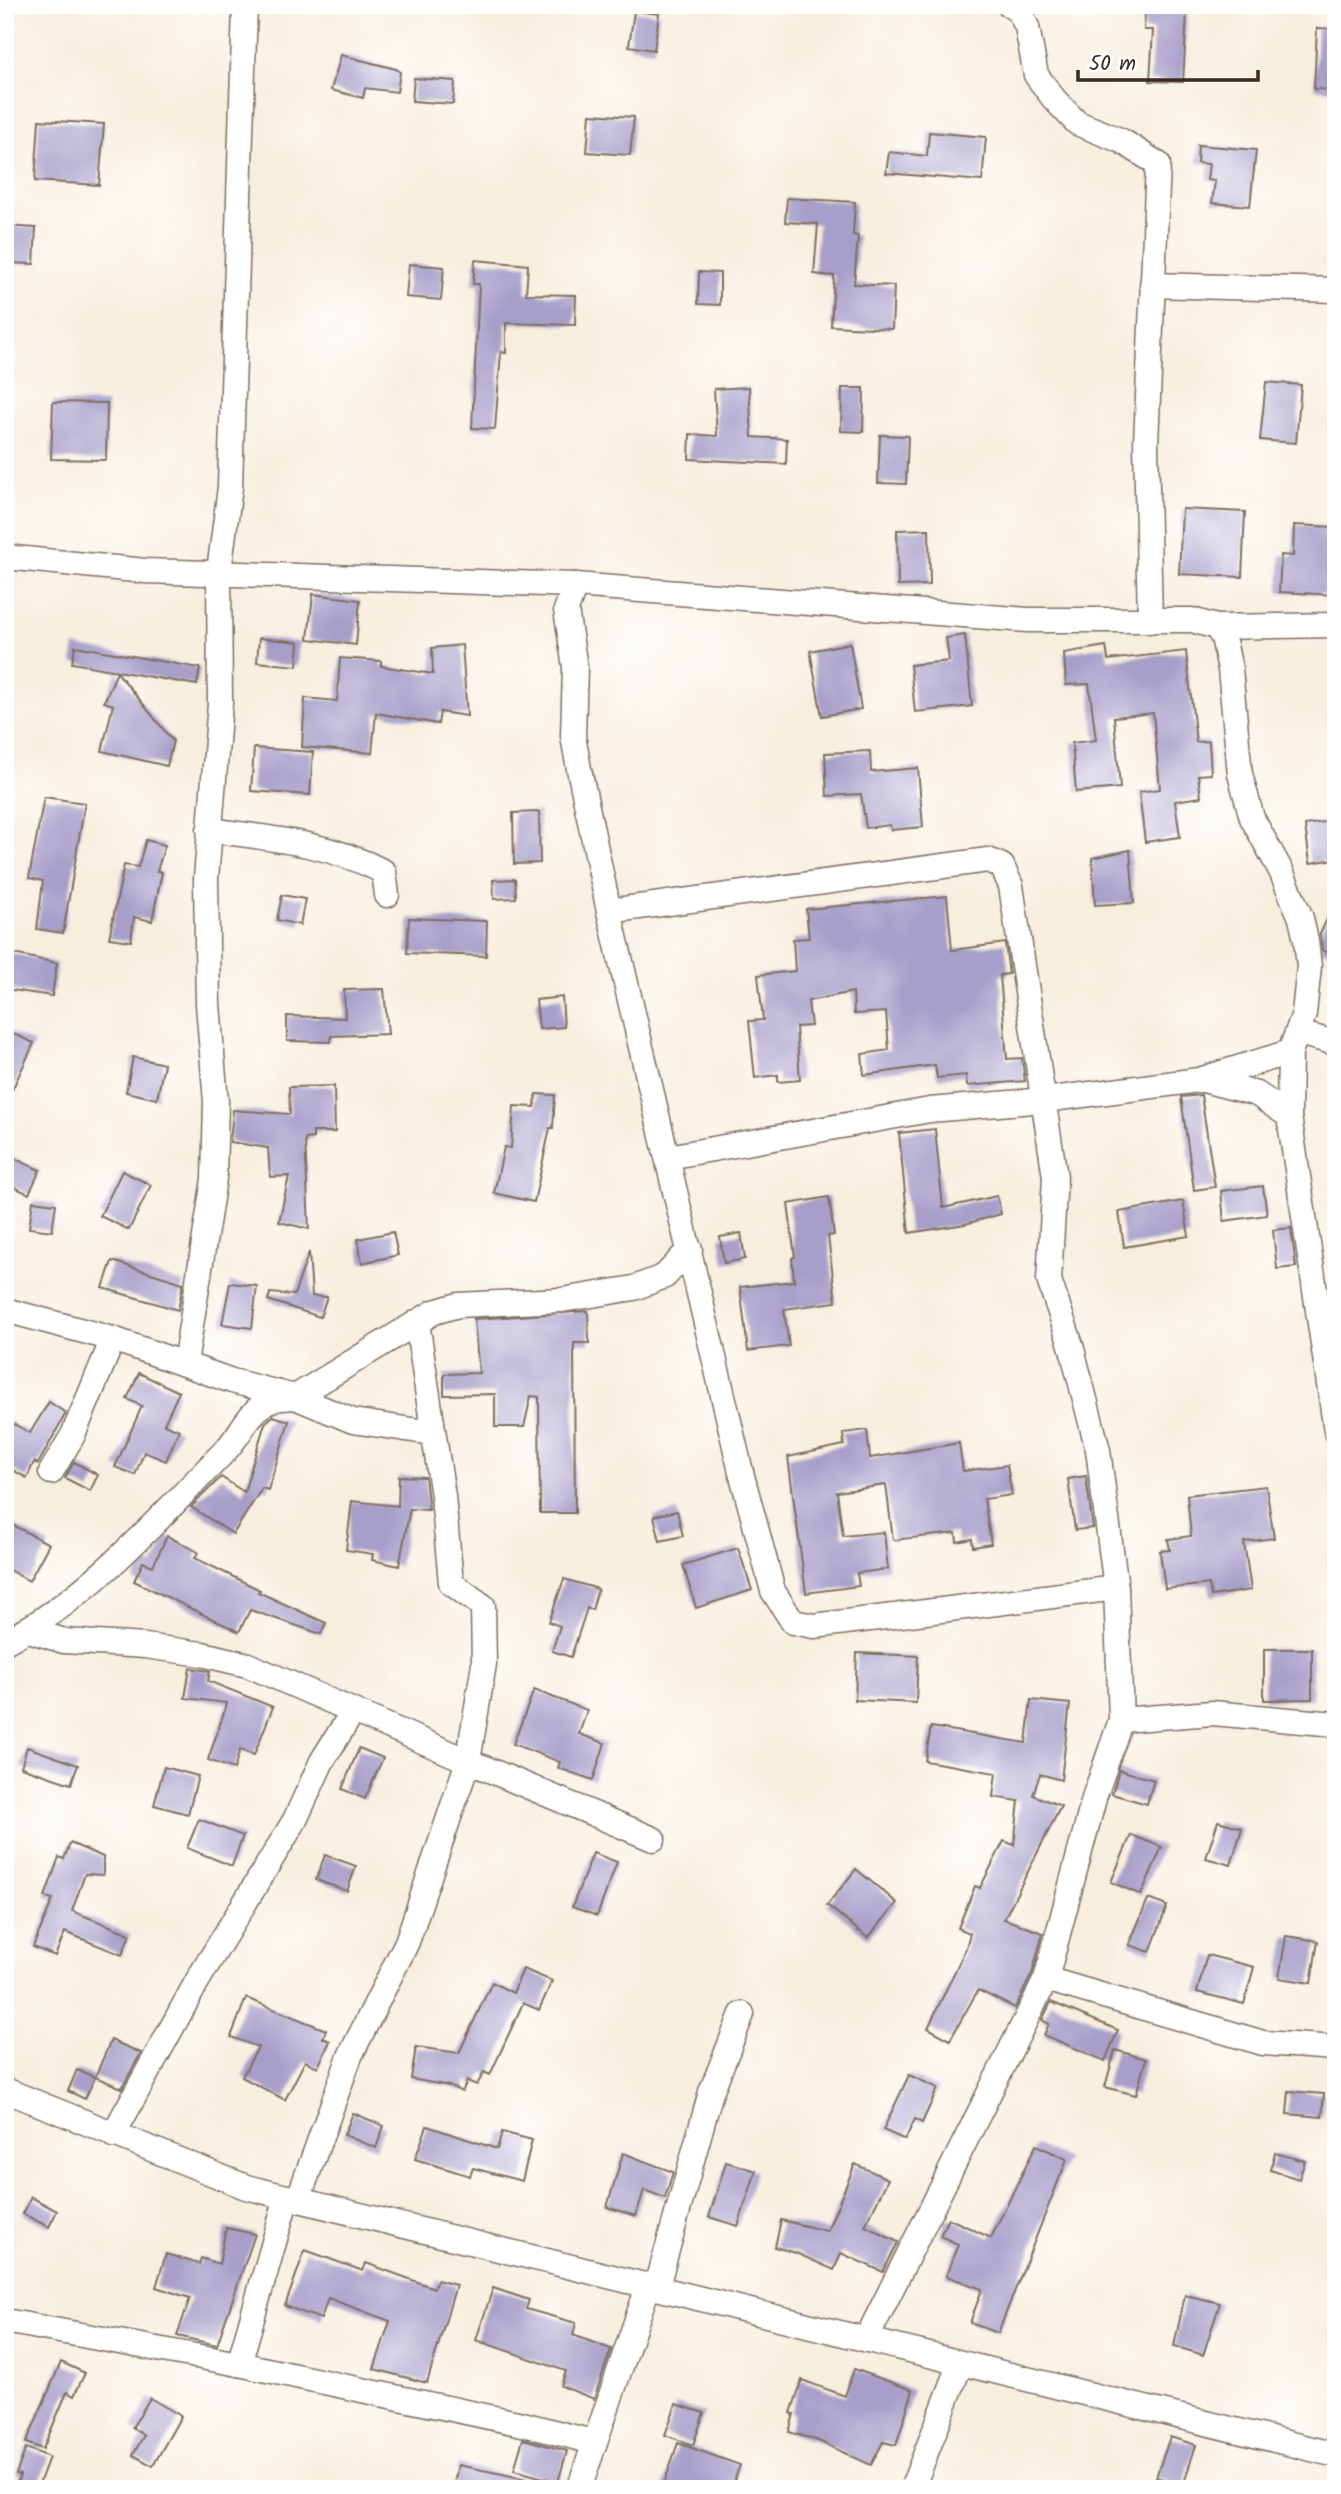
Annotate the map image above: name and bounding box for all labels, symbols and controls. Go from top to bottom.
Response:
scale bar [1078,38,1259,82]
text: 50 m [1089,48,1136,81]

